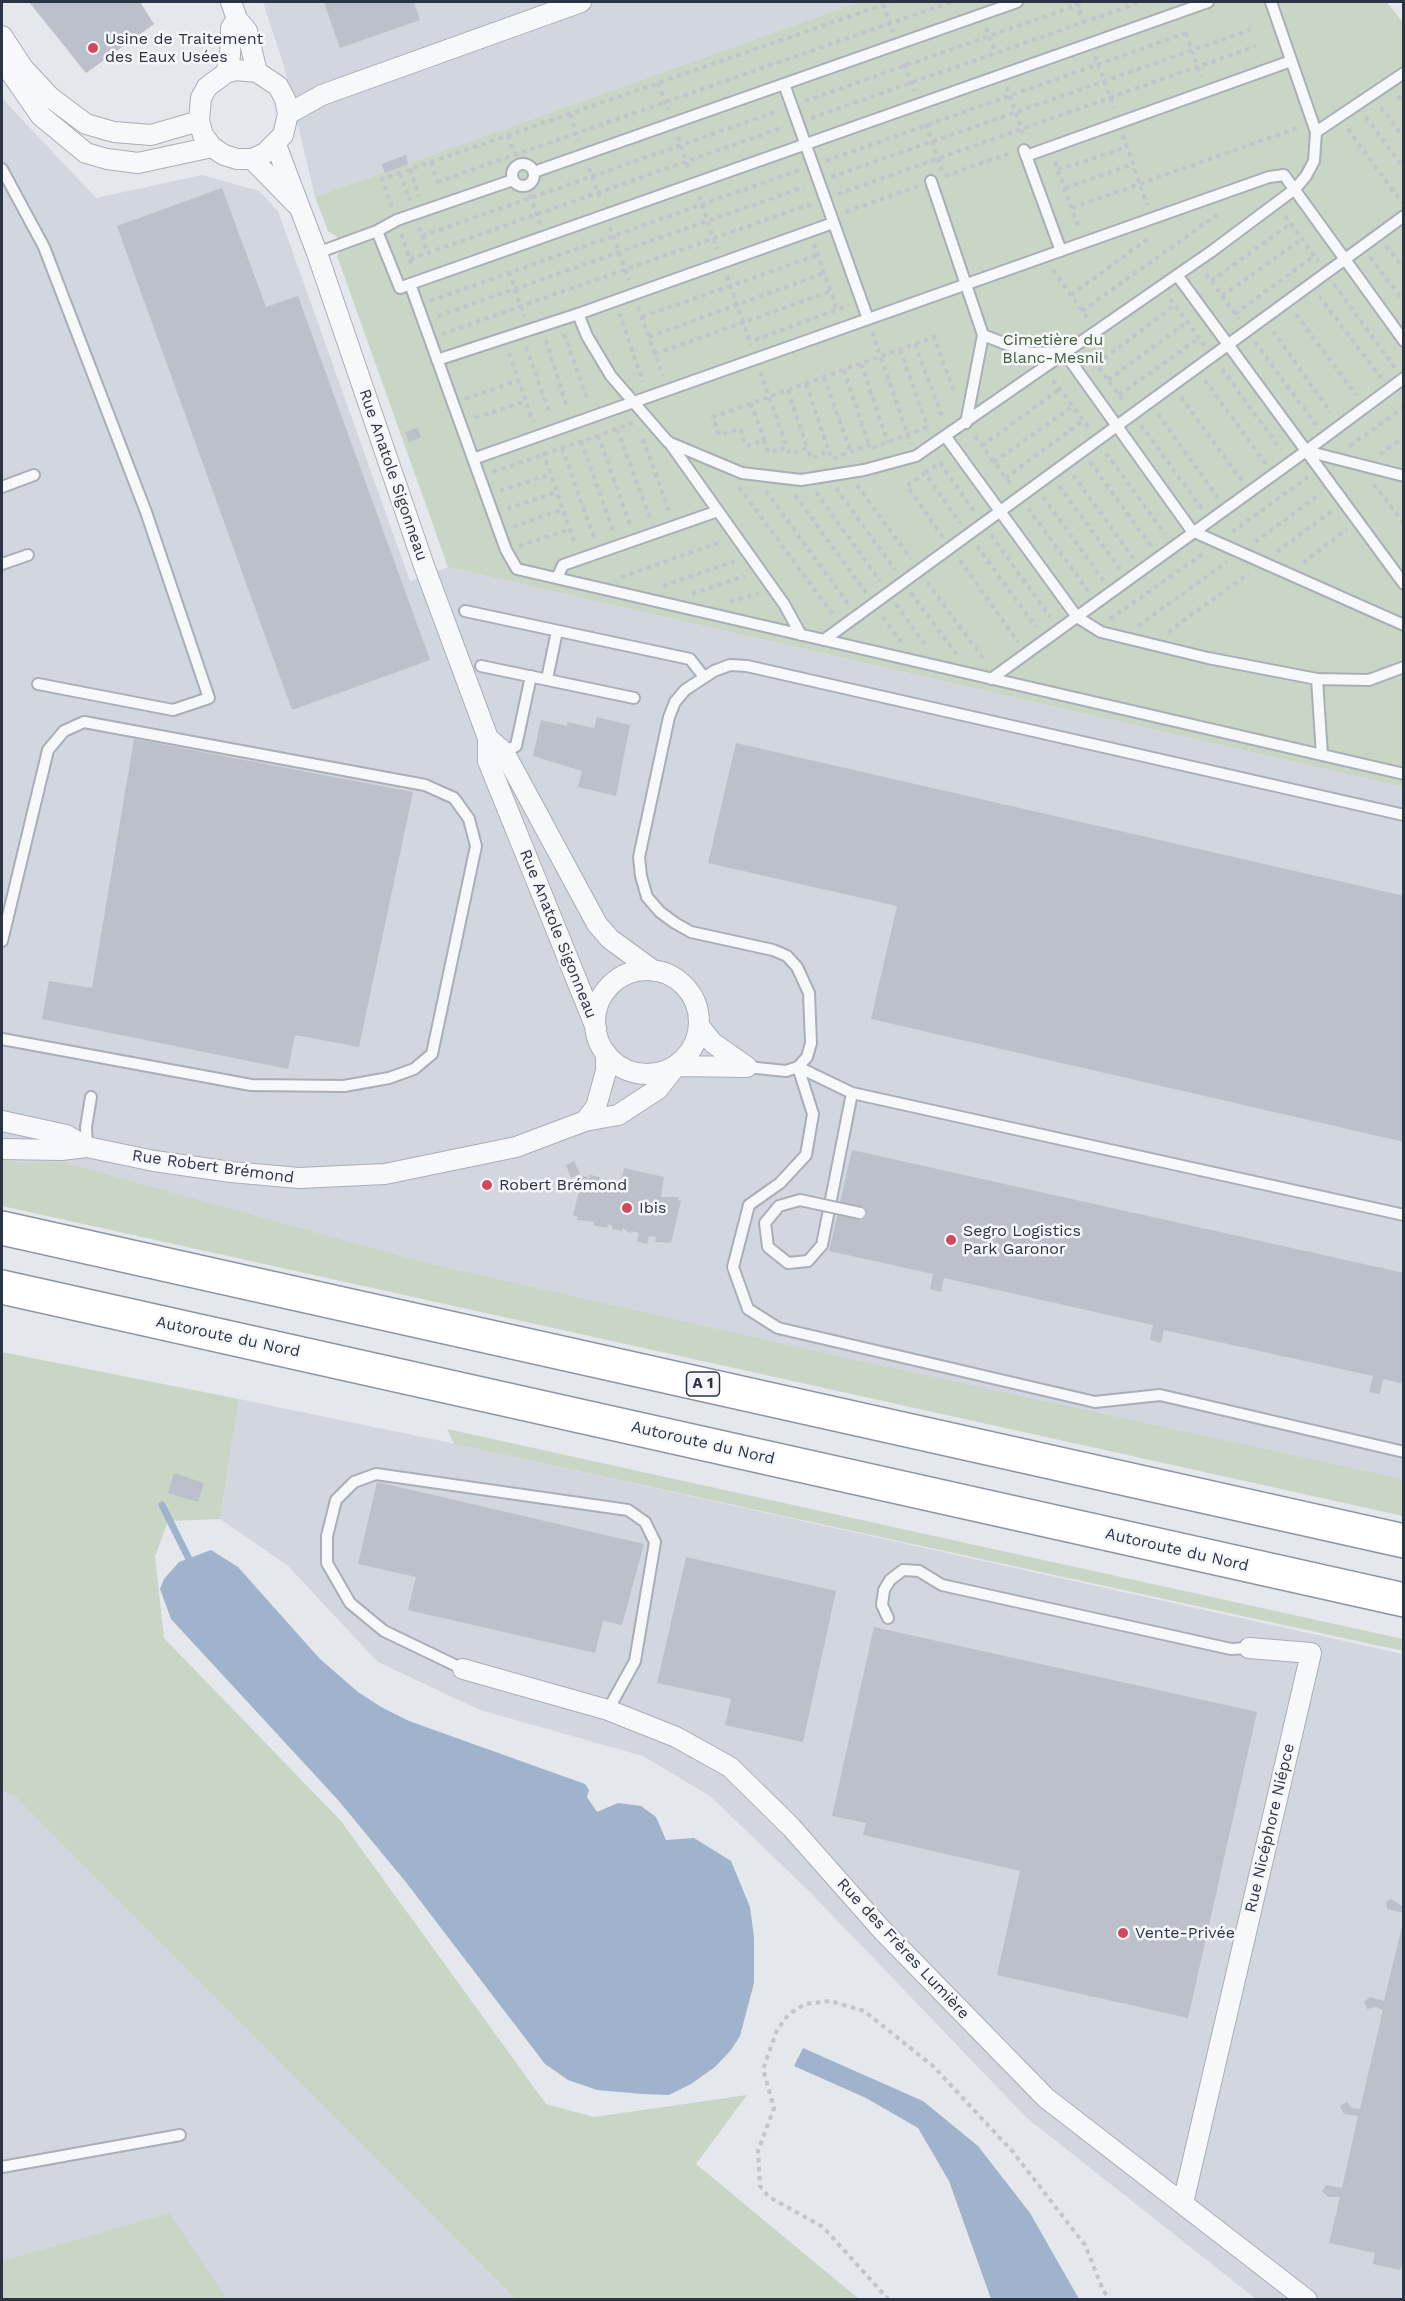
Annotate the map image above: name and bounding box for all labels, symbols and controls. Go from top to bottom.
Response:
place label: Usine de Traitement des Eaux Usées [105,29,263,67]
marker: Usine de Traitement des Eaux Usées [86,41,100,55]
park label: Cimetière du Blanc-Mesnil [1002,330,1104,368]
street label: Rue Anatole Sigonneau [355,386,431,564]
street label: Rue Anatole Sigonneau [515,847,601,1021]
street label: Rue Robert Brémond [131,1146,295,1188]
place label: Robert Brémond [499,1175,627,1195]
marker: Robert Brémond [480,1178,494,1192]
place label: Ibis [639,1198,666,1218]
marker: Ibis [620,1201,634,1215]
place label: Segro Logistics Park Garonor [963,1221,1081,1259]
marker: Segro Logistics Park Garonor [944,1233,958,1247]
street label: Autoroute du Nord [154,1312,302,1362]
road number: A 1 [686,1372,720,1396]
street label: Autoroute du Nord [629,1417,777,1469]
street label: Autoroute du Nord [1103,1524,1251,1576]
street label: Rue Nicéphore Niépce [1241,1741,1299,1915]
street label: Rue des Frères Lumière [833,1875,973,2023]
place label: Vente-Privée [1135,1923,1235,1943]
marker: Vente-Privée [1116,1926,1130,1940]

